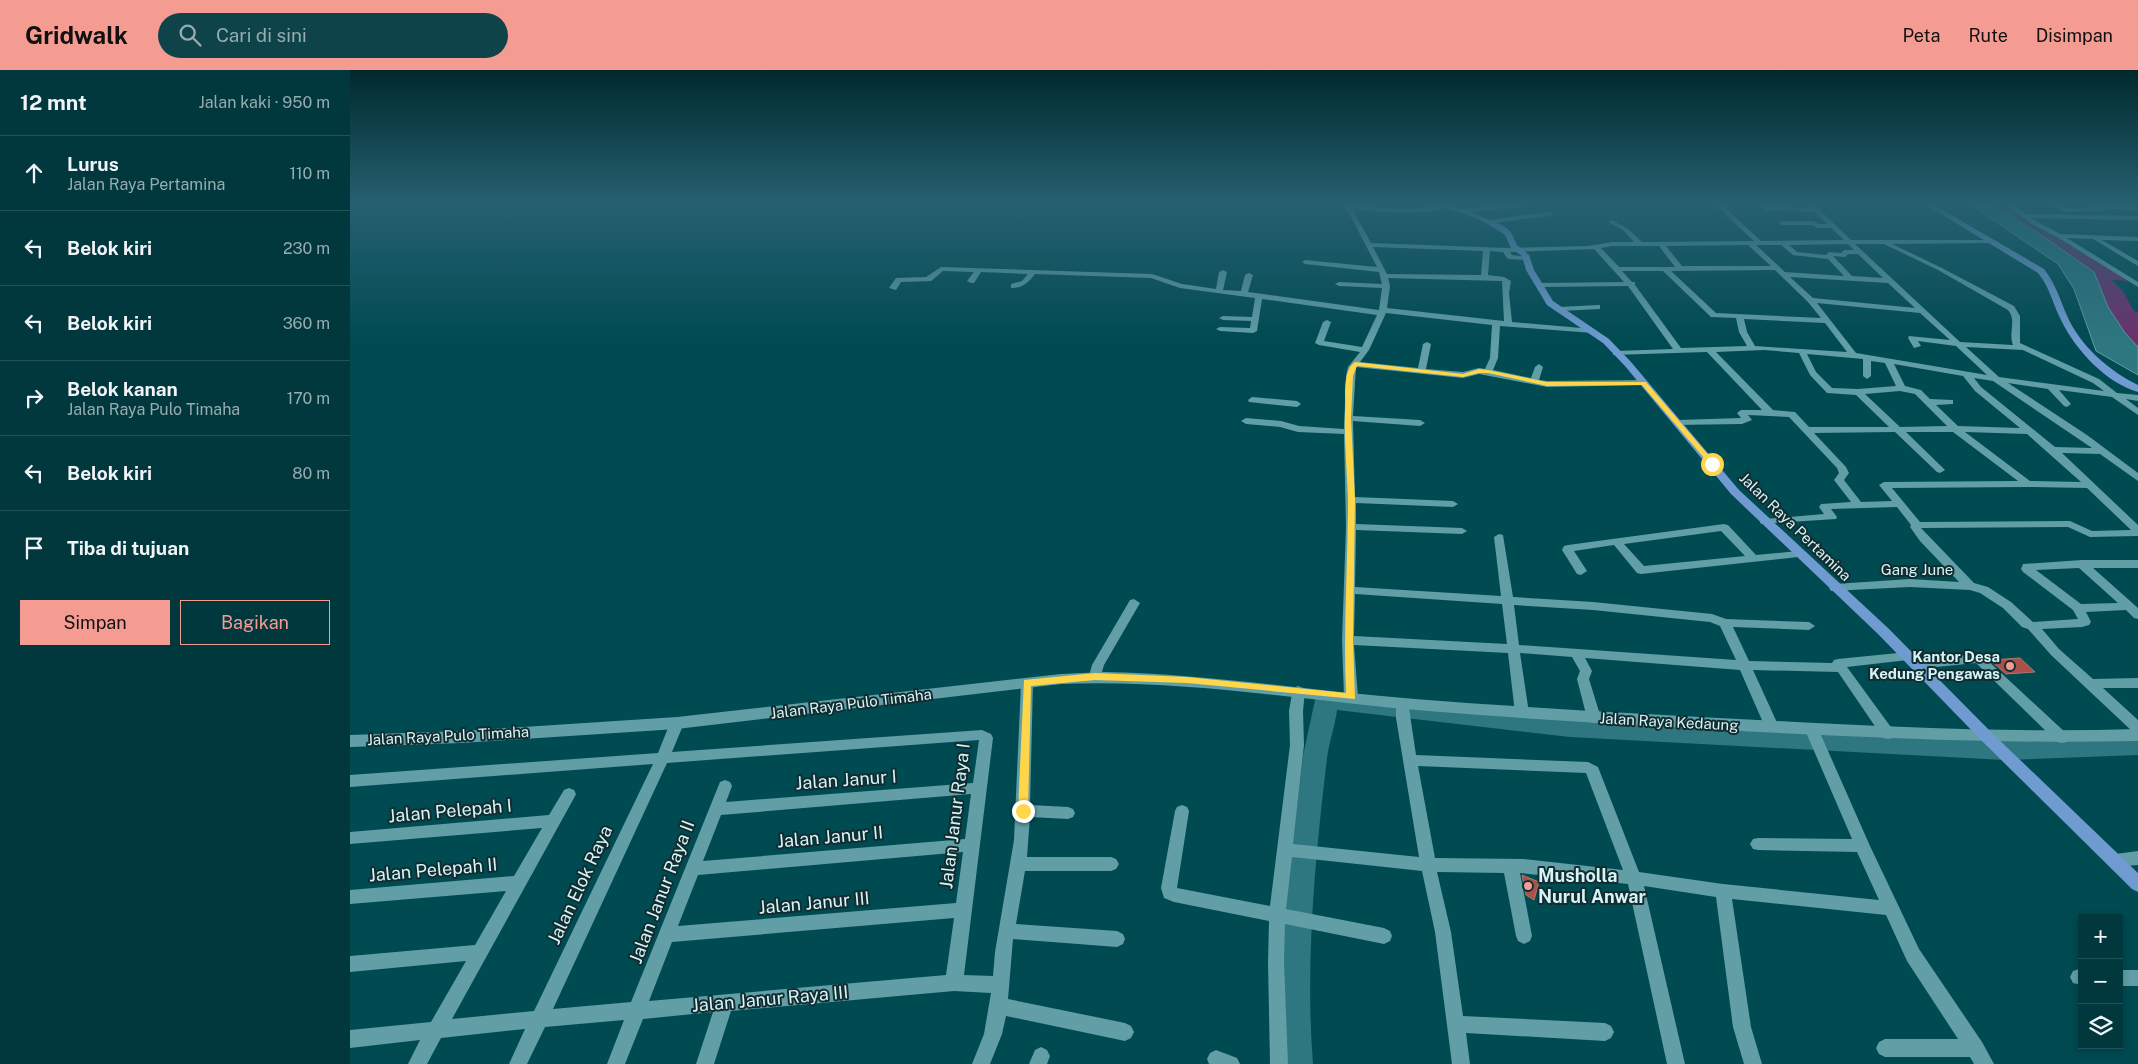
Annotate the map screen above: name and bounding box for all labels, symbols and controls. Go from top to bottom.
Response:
search box [158,13,508,58]
text: Gridwalk [25,21,128,49]
icon: search [176,21,204,49]
text: Cari di sini [216,24,307,46]
text: Peta [1902,25,1940,46]
text: Rute [1968,25,2008,46]
text: Disimpan [2036,25,2113,46]
text: 12 mnt [20,90,87,115]
text: Jalan kaki · 950 m [199,93,330,112]
text: Lurus [67,153,119,175]
icon: ahead [20,159,48,187]
text: 110 m [289,164,330,183]
text: Jalan Raya Pertamina [67,175,225,194]
icon: left [20,234,48,262]
text: Belok kiri [67,237,152,259]
text: 230 m [283,239,330,258]
icon: left [20,309,48,337]
text: Belok kiri [67,312,152,334]
text: 360 m [283,314,330,333]
text: Belok kanan [67,378,178,400]
icon: right [20,384,48,412]
text: 170 m [287,389,330,408]
text: Jalan Raya Pulo Timaha [67,400,240,419]
route start [1701,453,1724,476]
icon: left [20,459,48,487]
text: Belok kiri [67,462,152,484]
text: 80 m [292,464,330,483]
street label: Jalan Raya Pertamina [1736,469,1855,584]
icon: arrive [20,534,48,562]
text: Tiba di tujuan [67,537,189,559]
street label: Gang June [1881,561,1953,578]
button: Simpan [20,600,170,645]
button: Bagikan [180,600,330,645]
place label: Kantor Desa Kedung Pengawas [1869,648,2000,682]
marker: Kantor Desa Kedung Pengawas [2004,660,2016,672]
street label: Jalan Raya Pulo Timaha [769,685,933,722]
street label: Jalan Raya Kedaung [1599,709,1739,734]
street label: Jalan Raya Pulo Timaha [366,723,530,748]
street label: Jalan Janur Raya I [935,742,974,890]
street label: Jalan Janur I [795,765,897,794]
street label: Jalan Pelepah I [387,795,513,826]
route end [1012,800,1035,823]
street label: Jalan Janur Raya II [625,817,699,966]
street label: Jalan Janur II [776,821,884,852]
street label: Jalan Elok Raya [543,822,616,948]
street label: Jalan Pelepah II [368,853,498,886]
place label: Musholla Nurul Anwar [1538,865,1646,907]
marker: Musholla Nurul Anwar [1522,880,1534,892]
street label: Jalan Janur III [757,887,870,918]
map controls [2078,914,2123,1049]
button: + [2078,914,2123,959]
button: − [2078,959,2123,1004]
street label: Jalan Janur Raya III [691,981,849,1016]
button: layers [2078,1004,2123,1049]

